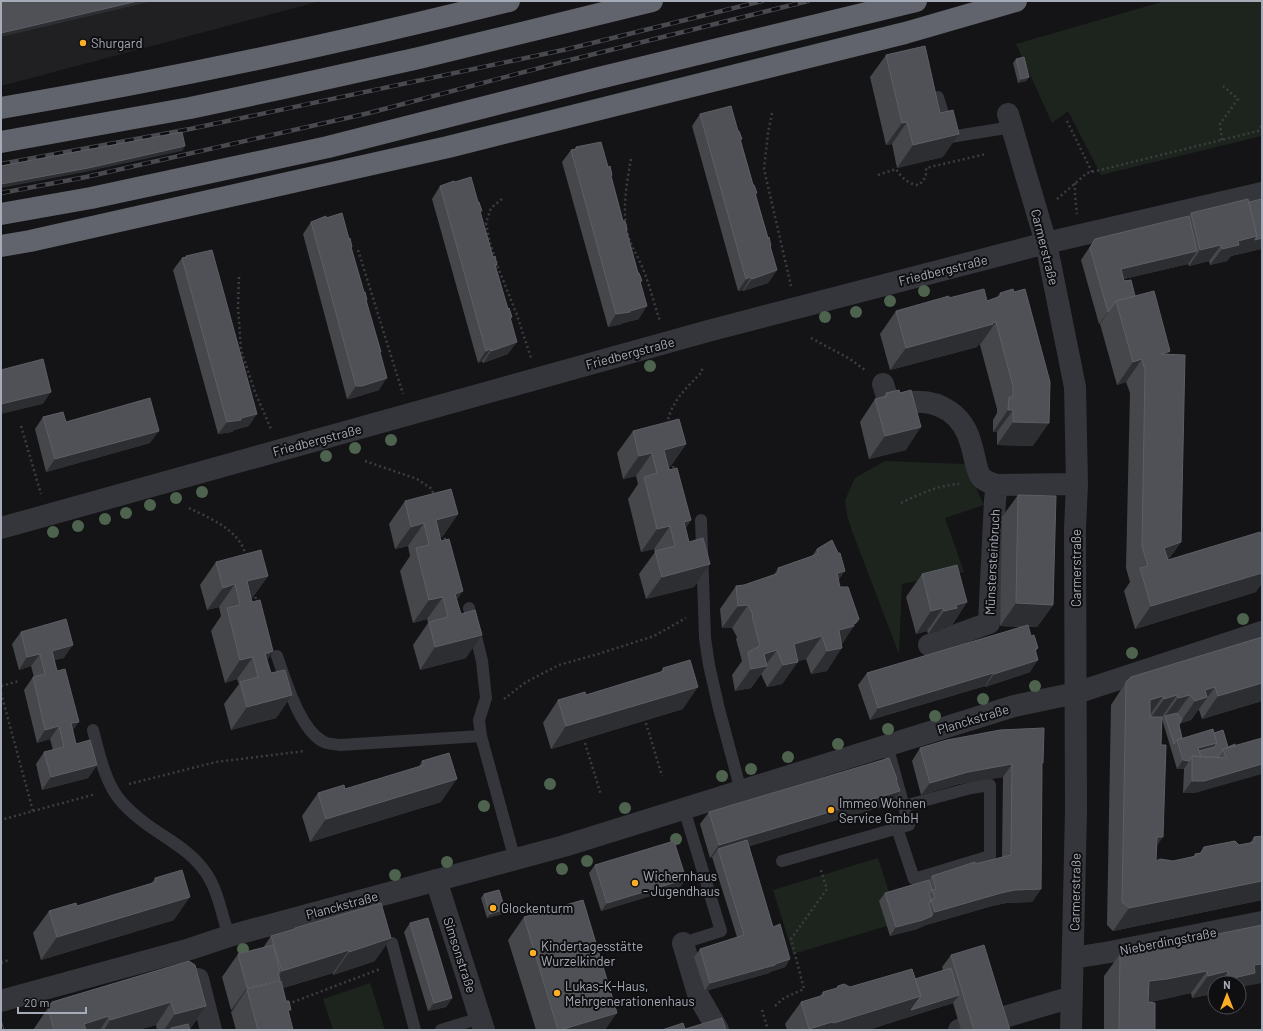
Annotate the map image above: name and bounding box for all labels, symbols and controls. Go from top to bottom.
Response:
place label: Shurgard [91,35,143,51]
marker: Shurgard [78,38,88,48]
street label: Carmerstraße [1028,207,1062,287]
street label: Friedbergstraße [897,251,989,289]
street label: Friedbergstraße [584,333,676,373]
street label: Friedbergstraße [271,420,363,460]
street label: Münstersteinbruch [981,509,1003,615]
street label: Carmerstraße [1068,529,1084,607]
street label: Planckstraße [935,701,1011,737]
place label: Immeo Wohnen Service GmbH [839,795,926,826]
marker: Immeo Wohnen Service GmbH [826,805,836,815]
street label: Carmerstraße [1066,853,1084,931]
place label: Wichernhaus - Jugendhaus [643,868,720,899]
marker: Wichernhaus - Jugendhaus [630,878,640,888]
street label: Planckstraße [304,888,380,922]
place label: Glockenturm [501,900,573,916]
marker: Glockenturm [488,903,498,913]
street label: Simsonstraße [440,915,480,995]
street label: Nieberdingstraße [1118,924,1218,958]
place label: Kindertagesstätte Wurzelkinder [541,938,643,969]
marker: Kindertagesstätte Wurzelkinder [528,948,538,958]
north arrow [1207,975,1247,1015]
place label: Lukas-K-Haus, Mehrgenerationenhaus [565,978,695,1009]
text: N [1223,978,1231,991]
marker: Lukas-K-Haus, Mehrgenerationenhaus [552,988,562,998]
scale bar [18,989,86,1015]
text: 20 m [24,995,50,1009]

